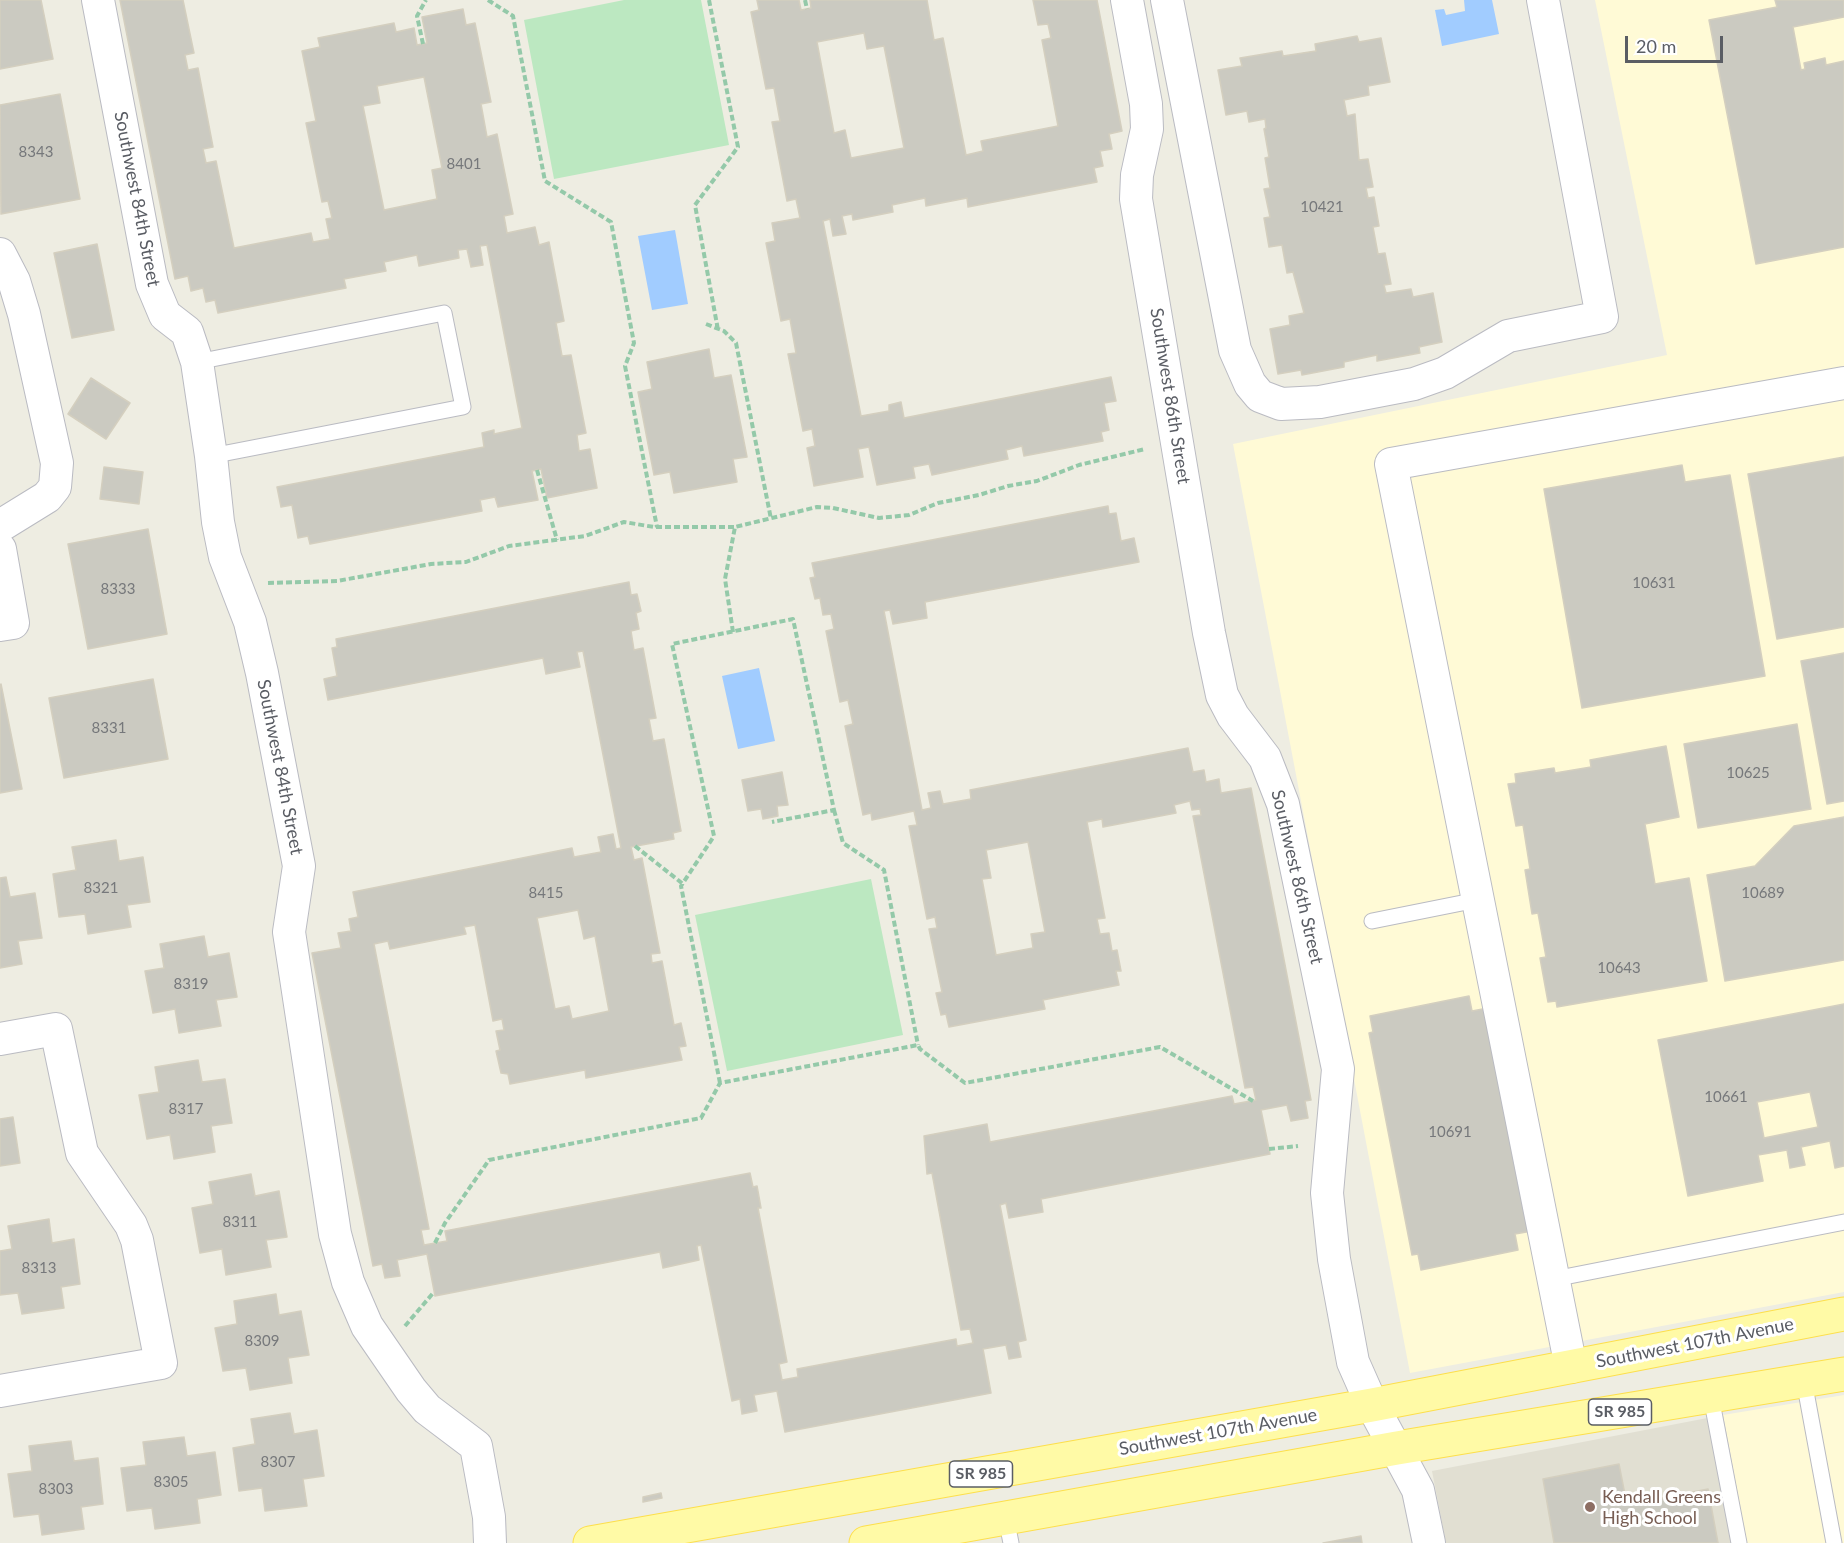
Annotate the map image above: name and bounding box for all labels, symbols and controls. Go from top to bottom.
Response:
scale bar [1628,24,1726,62]
text: 20 m [1636,35,1676,57]
street label: Southwest 84th Street [109,109,165,289]
house number: 8343 [19,143,53,161]
house number: 8401 [447,155,481,173]
house number: 10421 [1300,198,1344,216]
street label: Southwest 86th Street [1145,306,1195,486]
house number: 10631 [1632,574,1676,592]
house number: 8333 [101,580,135,598]
street label: Southwest 84th Street [252,677,308,857]
house number: 8331 [92,719,126,737]
house number: 10625 [1726,764,1770,782]
street label: Southwest 86th Street [1266,788,1328,966]
house number: 8321 [84,879,118,897]
house number: 8415 [529,884,563,902]
house number: 10689 [1741,884,1785,902]
house number: 10643 [1597,959,1641,977]
house number: 8319 [174,975,208,993]
house number: 10661 [1704,1088,1748,1106]
house number: 8317 [169,1100,203,1118]
house number: 10691 [1428,1123,1472,1141]
house number: 8311 [223,1213,257,1231]
house number: 8313 [22,1259,56,1277]
street label: Southwest 107th Avenue [1594,1313,1796,1373]
house number: 8309 [245,1332,279,1350]
road number: SR 985 [1588,1399,1652,1425]
street label: Southwest 107th Avenue [1117,1404,1319,1460]
house number: 8307 [261,1453,295,1471]
road number: SR 985 [950,1461,1012,1487]
house number: 8305 [154,1473,188,1491]
house number: 8303 [39,1480,73,1498]
place label: Kendall Greens High School [1602,1486,1721,1528]
marker: Kendall Greens High School [1583,1500,1597,1514]

